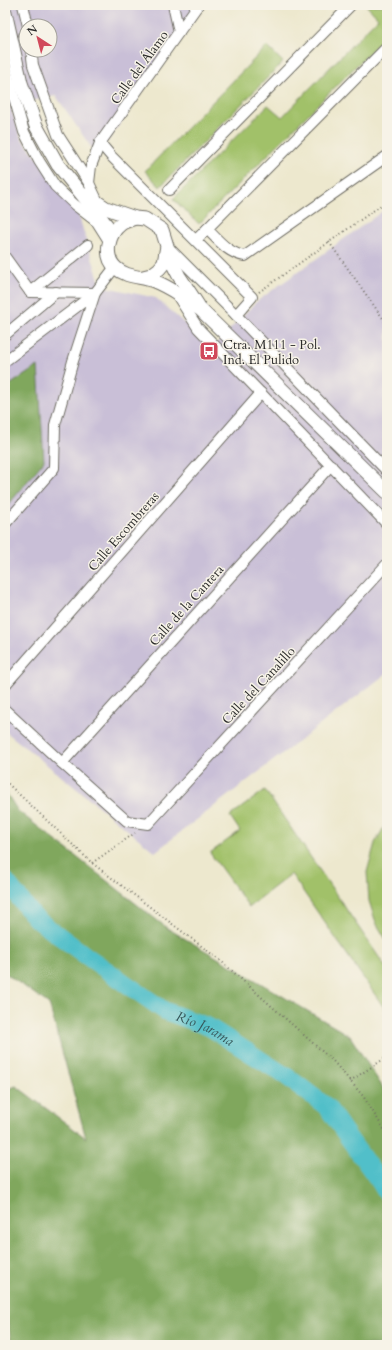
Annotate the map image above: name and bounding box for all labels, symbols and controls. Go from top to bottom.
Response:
north arrow [18,18,58,58]
text: N [24,21,41,39]
street label: Calle del Álamo [107,27,173,108]
place label: Ctra. M111 - Pol. Ind. El Pulido [223,336,321,369]
bus stop icon: Ctra. M111 - Pol. Ind. El Pulido [198,340,220,362]
street label: Calle Escombreras [84,488,163,575]
street label: Calle de la Cantera [145,561,228,650]
street label: Calle del Canalillo [218,643,300,729]
water label: Río Jarama [173,1007,238,1051]

